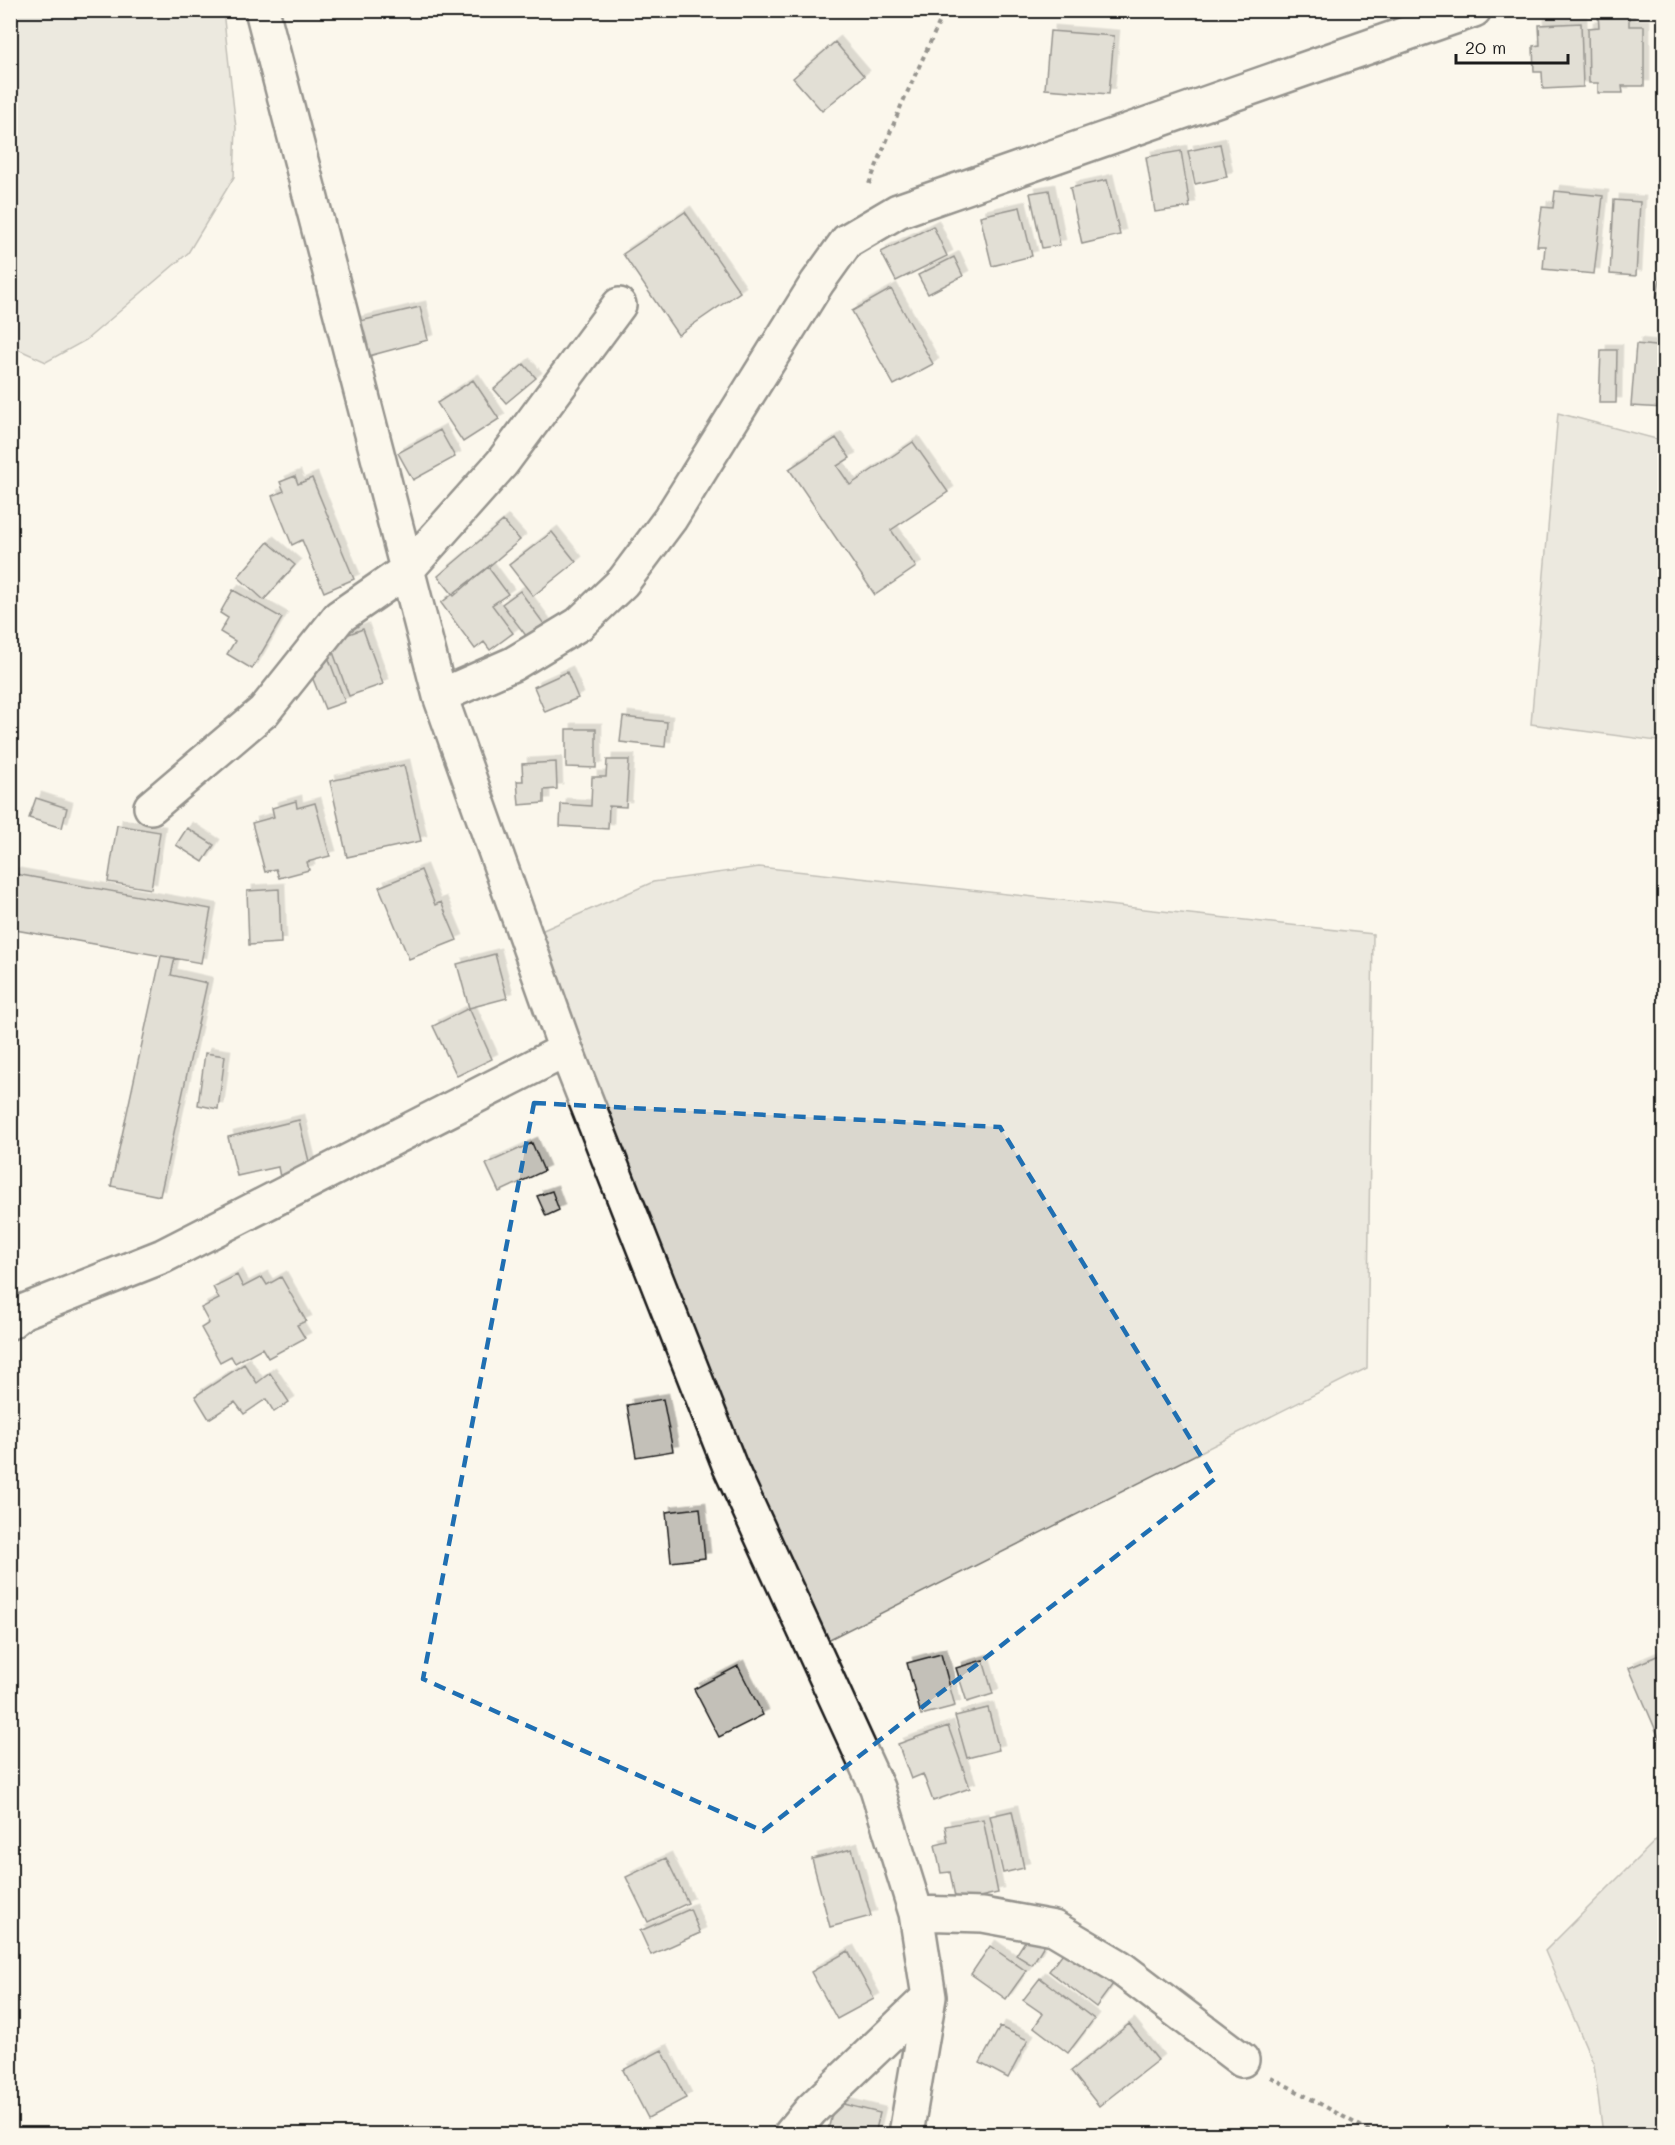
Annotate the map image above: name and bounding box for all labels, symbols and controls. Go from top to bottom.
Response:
scale bar [1456,27,1568,65]
text: 20 m [1465,35,1506,59]

